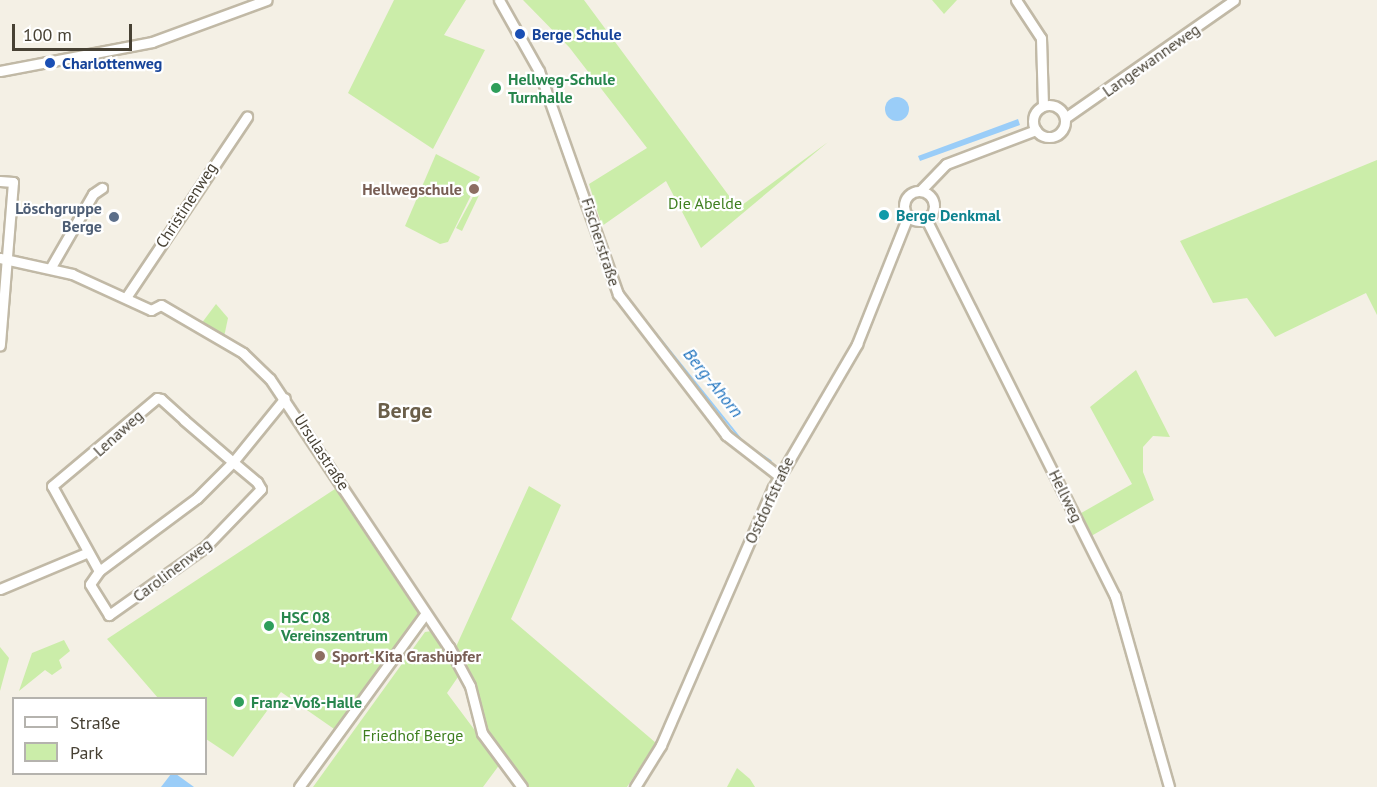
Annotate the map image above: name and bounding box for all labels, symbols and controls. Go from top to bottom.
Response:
scale bar [15,12,135,50]
street label: Langewanneweg [1099,19,1203,101]
text: 100 m [23,23,72,46]
place label: Berge Schule [532,24,622,44]
marker: Berge Schule [513,27,527,41]
place label: Charlottenweg [62,53,162,73]
marker: Charlottenweg [43,56,57,70]
place label: Hellweg-Schule Turnhalle [508,69,615,107]
marker: Hellweg-Schule Turnhalle [489,81,503,95]
street label: Christinenweg [151,159,221,251]
place label: Hellwegschule [362,179,462,199]
marker: Hellwegschule [467,182,481,196]
park label: Die Abelde [668,193,742,213]
street label: Fischerstraße [578,195,624,289]
place label: Löschgruppe Berge [15,198,102,236]
place label: Berge Denkmal [896,205,1001,225]
marker: Berge Denkmal [877,208,891,222]
marker: Löschgruppe Berge [107,210,121,224]
water label: Berg-Ahorn [678,344,748,422]
district label: Berge [378,398,432,424]
street label: Lenaweg [89,406,147,460]
street label: Ursulastraße [290,410,354,494]
street label: Ostdorfstraße [740,453,798,547]
street label: Hellweg [1045,466,1087,526]
street label: Carolinenweg [129,534,215,606]
place label: HSC 08 Vereinszentrum [281,607,388,645]
marker: HSC 08 Vereinszentrum [262,619,276,633]
place label: Sport-Kita Grashüpfer [332,646,481,666]
marker: Sport-Kita Grashüpfer [313,649,327,663]
place label: Franz-Voß-Halle [251,692,362,712]
marker: Franz-Voß-Halle [232,695,246,709]
legend [12,697,207,775]
text: Straße [70,711,121,734]
park label: Friedhof Berge [363,725,463,745]
text: Park [70,741,103,764]

